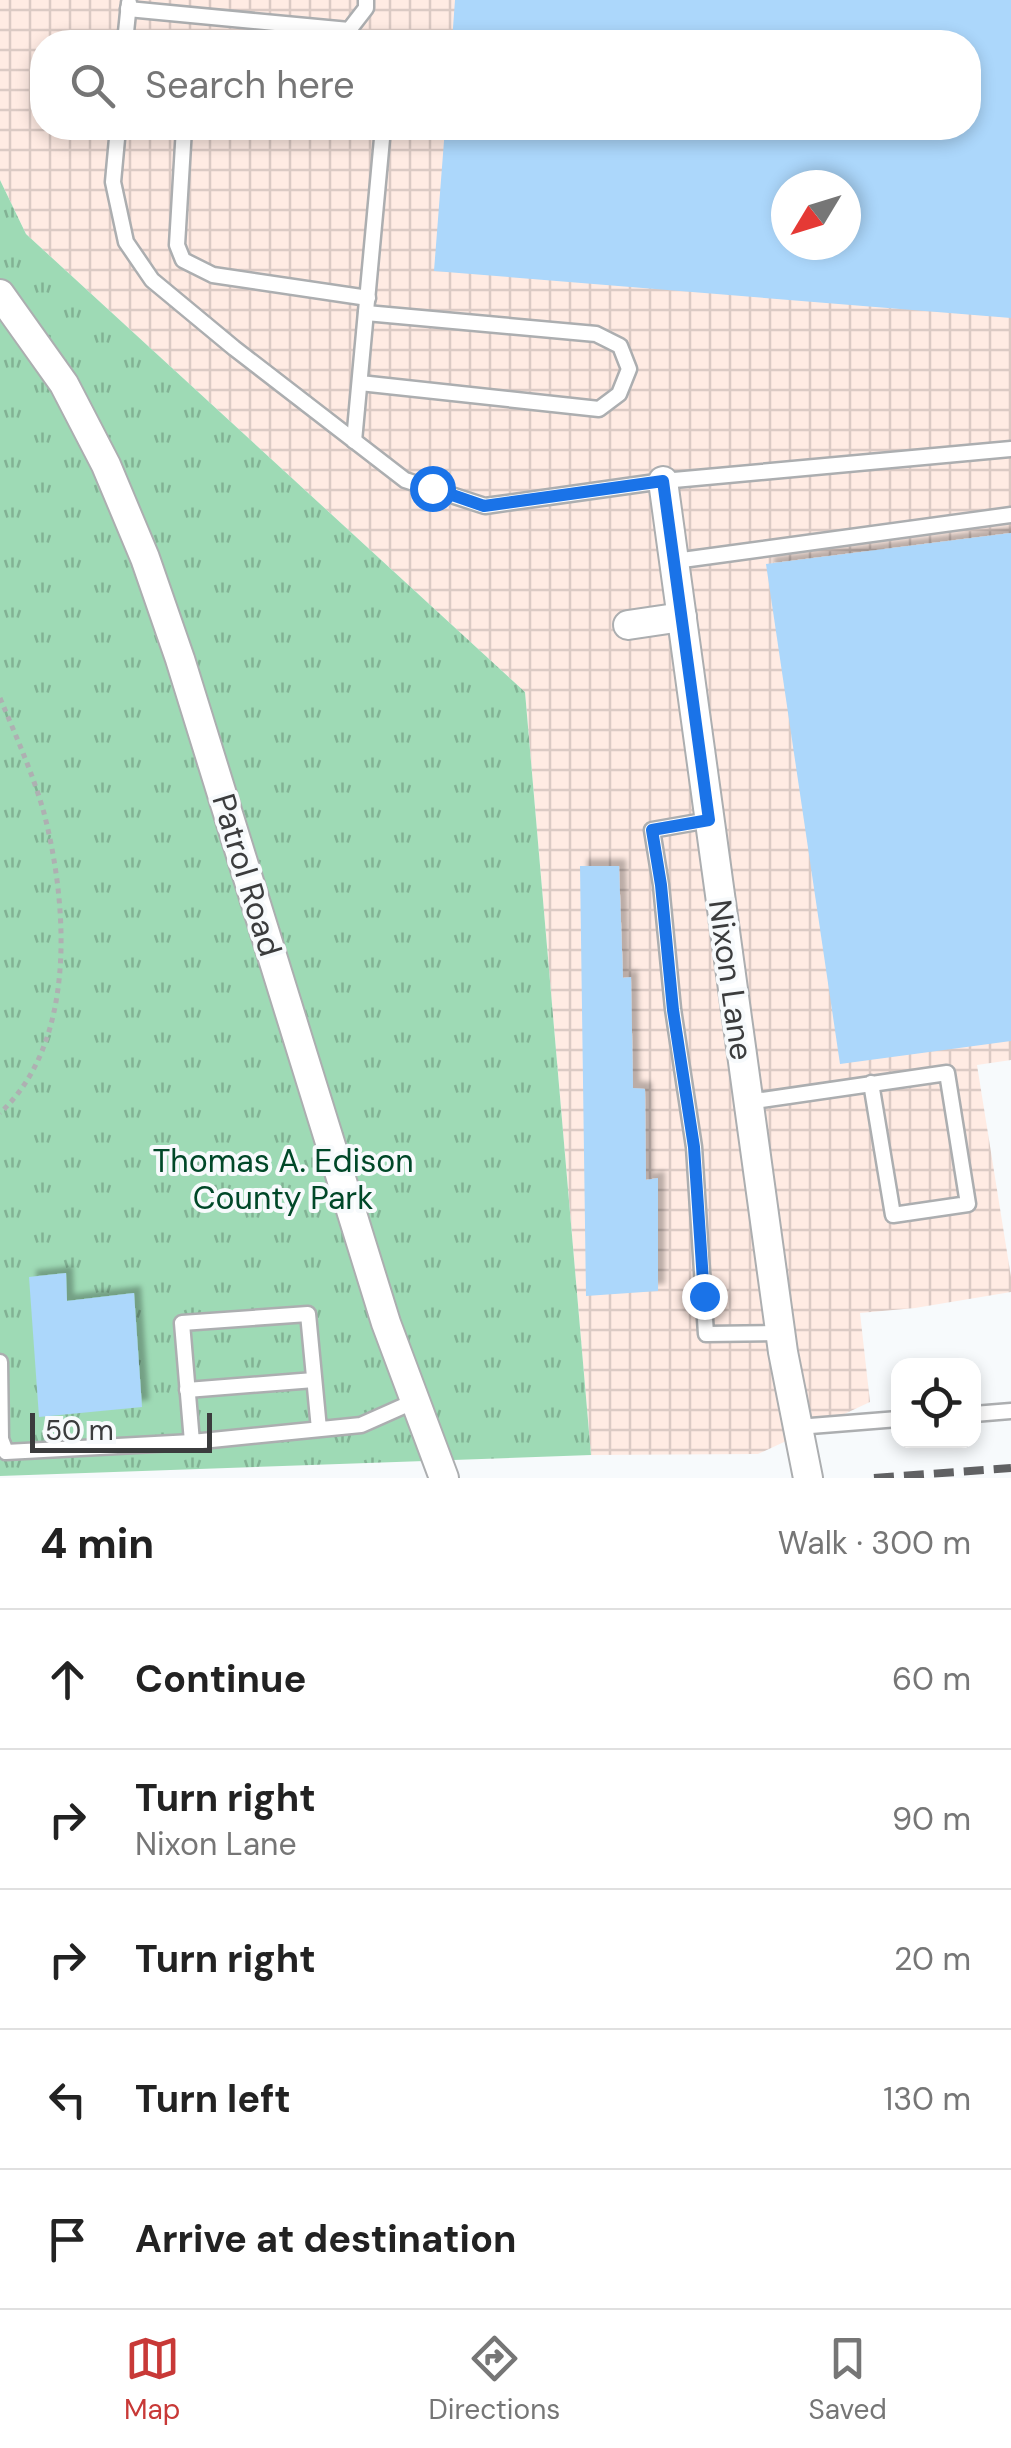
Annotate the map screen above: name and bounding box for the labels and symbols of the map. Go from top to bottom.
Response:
north arrow [771,170,861,260]
route start [410,466,456,512]
street label: Patrol Road [202,789,292,961]
street label: Nixon Lane [699,897,763,1063]
park label: Thomas A. Edison County Park [152,1140,414,1219]
route end [682,1274,728,1320]
scale bar [30,1408,212,1452]

